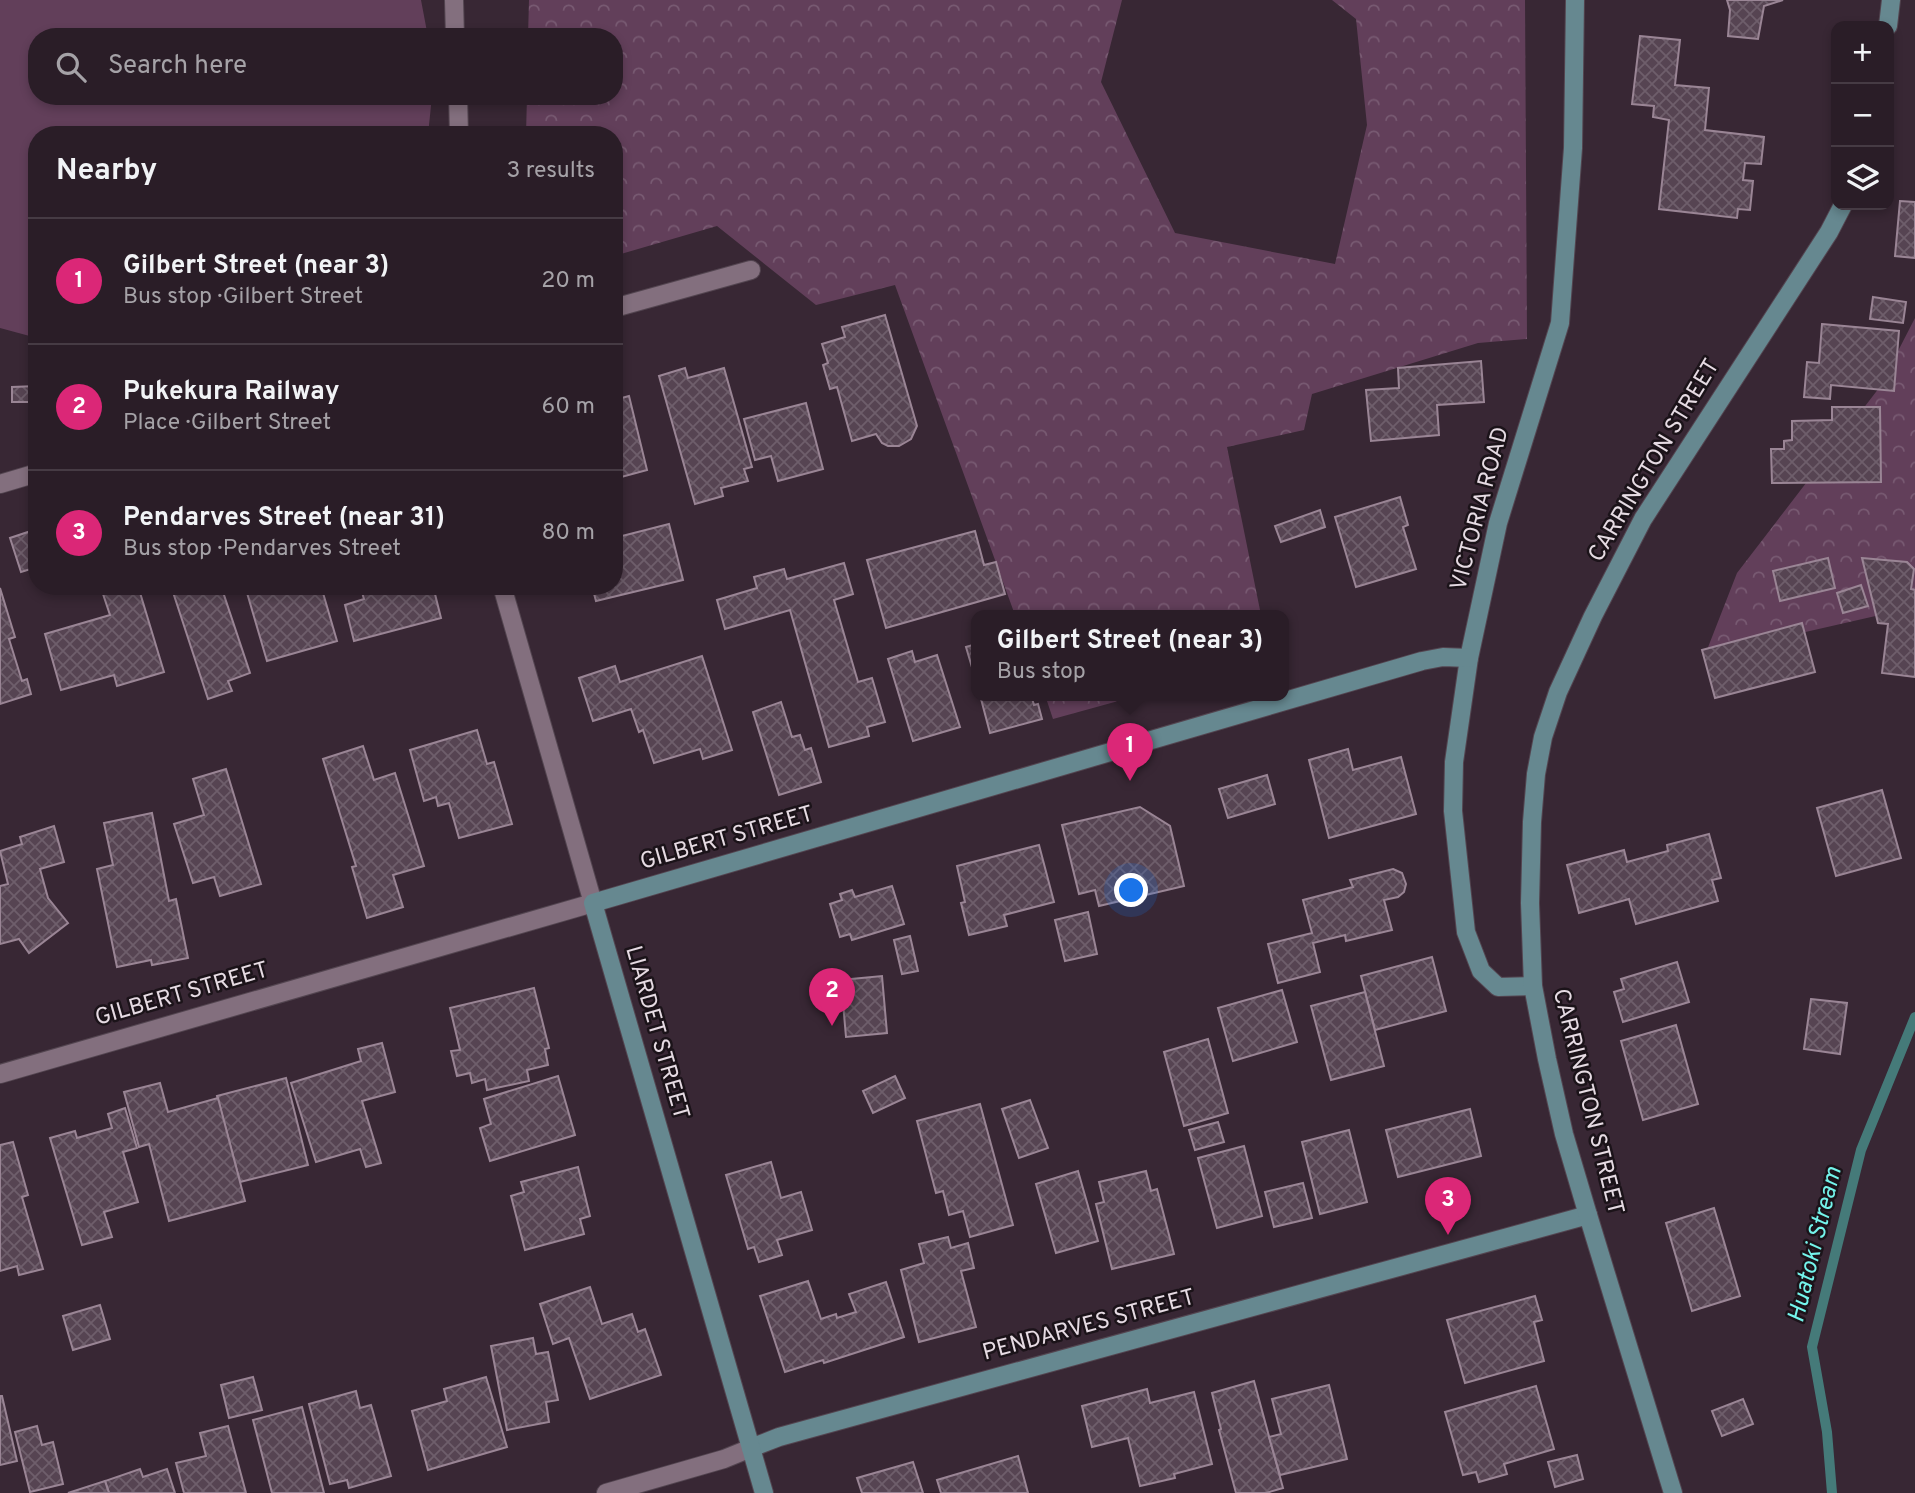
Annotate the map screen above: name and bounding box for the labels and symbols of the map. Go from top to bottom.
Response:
street label: CARRINGTON STREET [1583,354,1727,568]
street label: VICTORIA ROAD [1445,424,1517,594]
pin: 1 [1107,723,1153,781]
street label: GILBERT STREET [637,800,817,878]
your location [1114,873,1148,907]
street label: LIARDET STREET [617,943,695,1123]
street label: GILBERT STREET [92,956,272,1034]
pin: 2 [809,968,855,1026]
street label: CARRINGTON STREET [1545,986,1629,1218]
water label: Huatoki Stream [1782,1164,1850,1326]
pin: 3 [1425,1177,1471,1235]
street label: PENDARVES STREET [980,1284,1198,1368]

